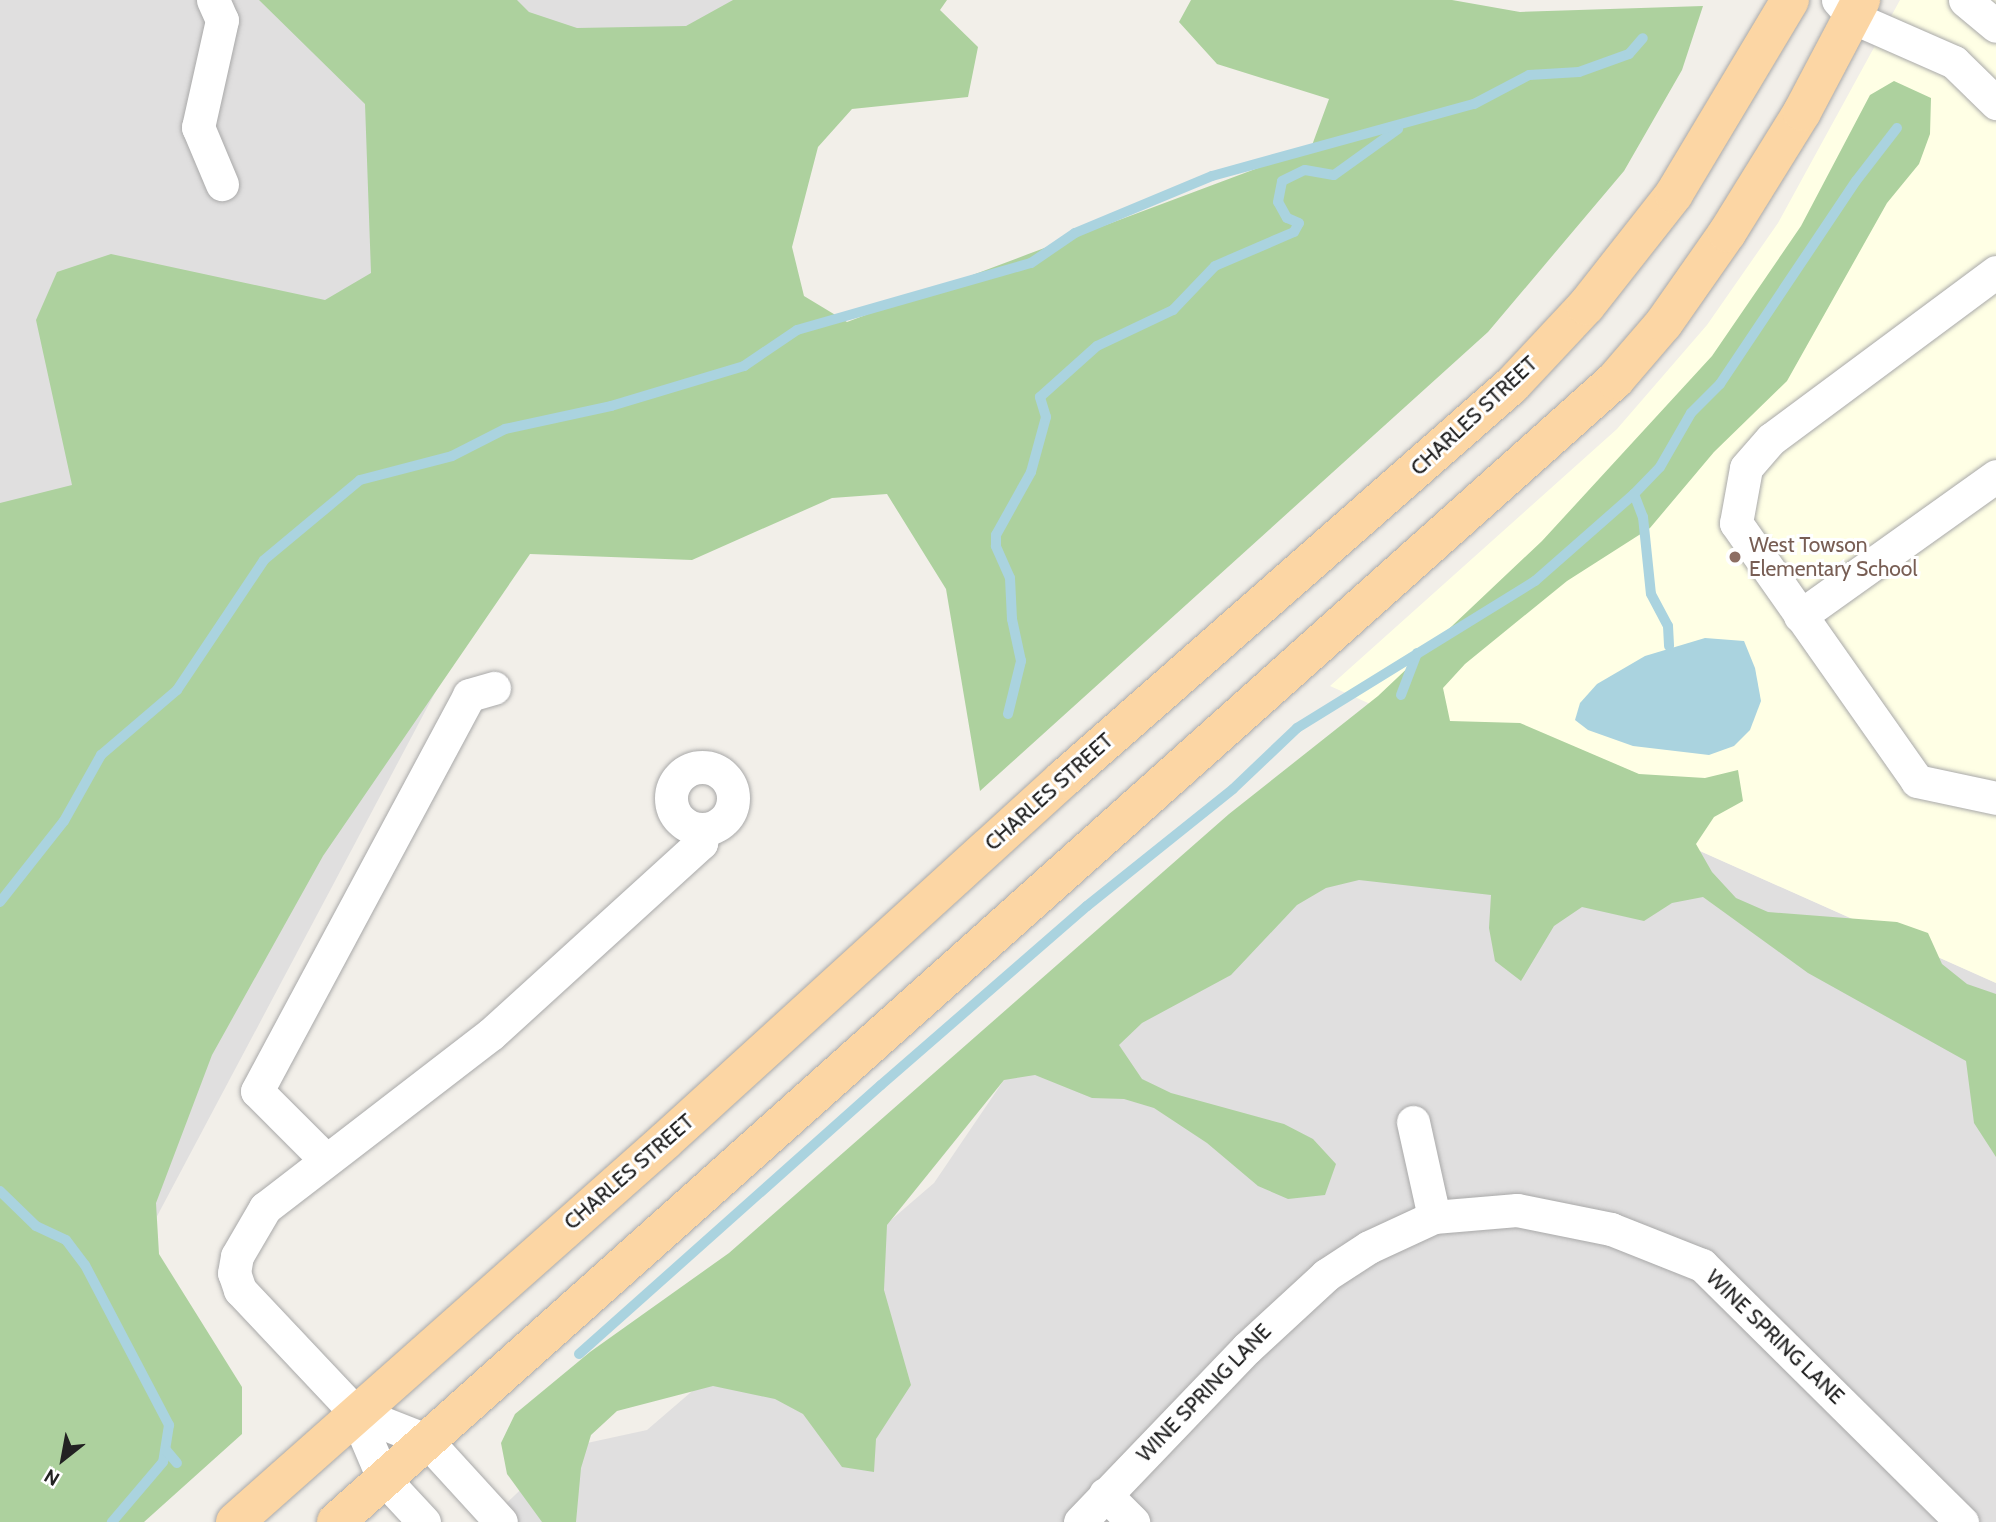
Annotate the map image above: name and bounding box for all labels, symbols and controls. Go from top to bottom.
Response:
street label: CHARLES STREET [1406,351,1542,481]
place label: West Towson Elementary School [1749,532,1917,582]
marker: West Towson Elementary School [1727,549,1743,565]
street label: CHARLES STREET [980,728,1118,856]
street label: CHARLES STREET [559,1109,699,1235]
street label: WINE SPRING LANE [1701,1265,1849,1409]
street label: WINE SPRING LANE [1132,1319,1276,1467]
north arrow [28,1424,98,1494]
text: N [40,1464,64,1491]

